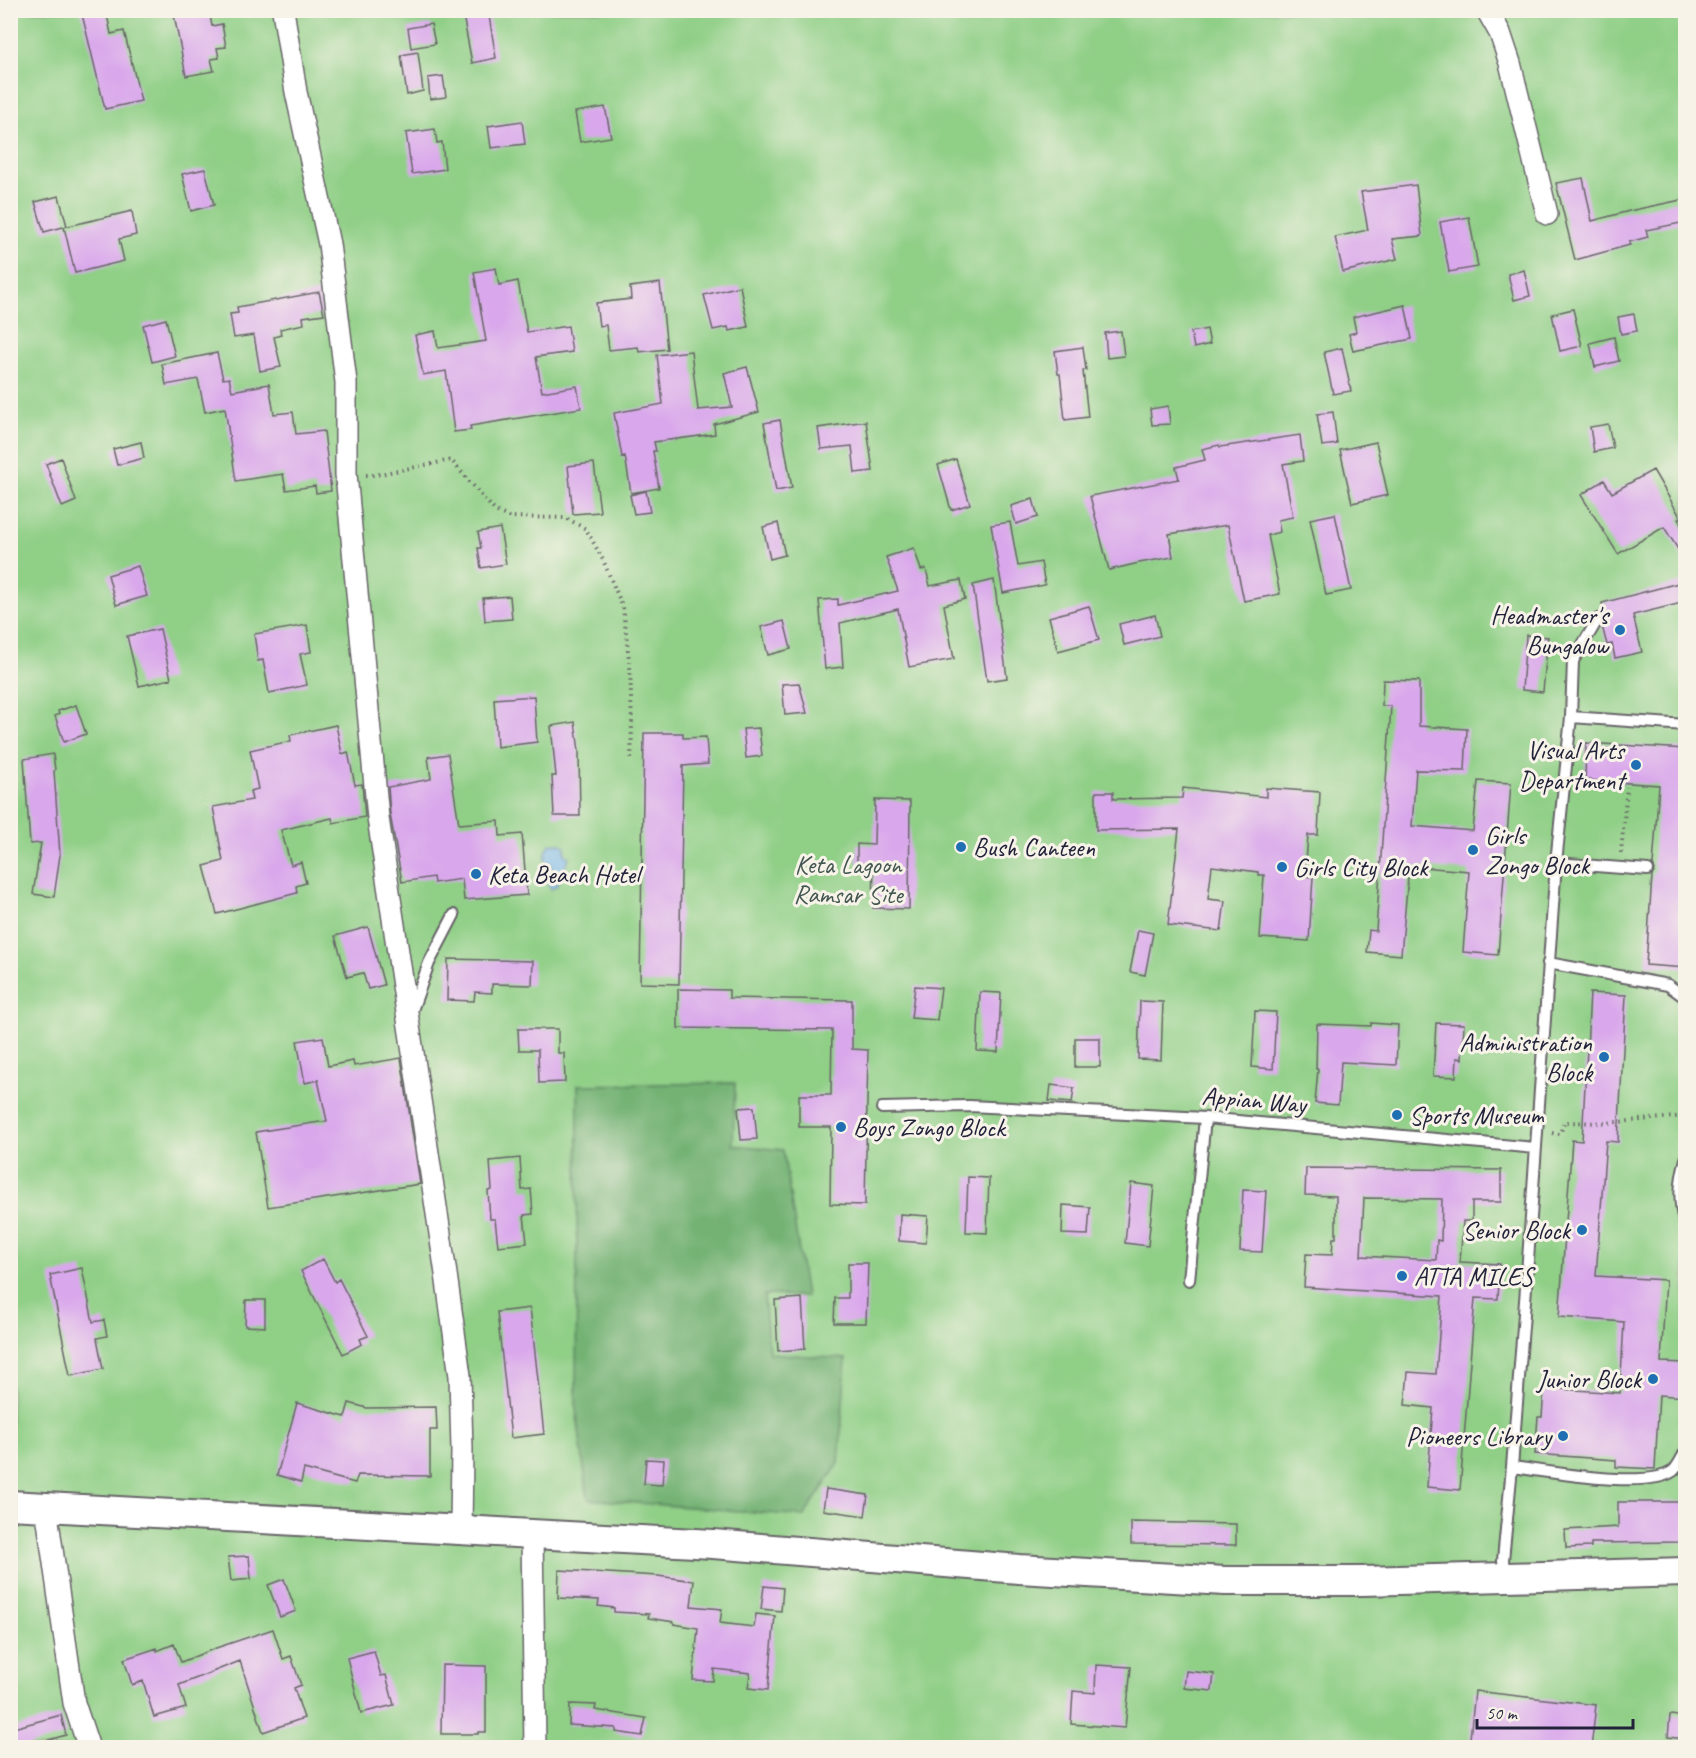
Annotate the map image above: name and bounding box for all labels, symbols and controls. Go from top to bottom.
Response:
place label: Headmaster's Bungalow [1491,599,1611,662]
marker: Headmaster's Bungalow [1613,623,1627,637]
place label: Visual Arts Department [1519,734,1627,797]
marker: Visual Arts Department [1629,758,1643,772]
place label: Girls Zongo Block [1485,819,1590,882]
place label: Bush Canteen [973,831,1095,864]
marker: Bush Canteen [954,840,968,854]
marker: Girls Zongo Block [1466,843,1480,857]
park label: Keta Lagoon Ramsar Site [793,848,905,911]
place label: Girls City Block [1294,851,1429,884]
place label: Keta Beach Hotel [488,858,644,891]
marker: Girls City Block [1275,860,1289,874]
marker: Keta Beach Hotel [469,867,483,881]
place label: Administration Block [1459,1026,1595,1089]
marker: Administration Block [1597,1050,1611,1064]
street label: Appian Way [1201,1079,1309,1121]
place label: Sports Museum [1409,1099,1545,1132]
marker: Sports Museum [1390,1108,1404,1122]
place label: Boys Zongo Block [853,1111,1007,1144]
marker: Boys Zongo Block [834,1120,848,1134]
place label: Senior Block [1462,1214,1571,1247]
marker: Senior Block [1575,1223,1589,1237]
place label: ATTA MILES [1414,1260,1536,1293]
marker: ATTA MILES [1395,1269,1409,1283]
place label: Junior Block [1535,1363,1643,1396]
marker: Junior Block [1646,1372,1660,1386]
place label: Pioneers Library [1406,1420,1553,1453]
marker: Pioneers Library [1556,1429,1570,1443]
scale bar [1477,1692,1633,1730]
text: 50 m [1486,1702,1519,1724]

